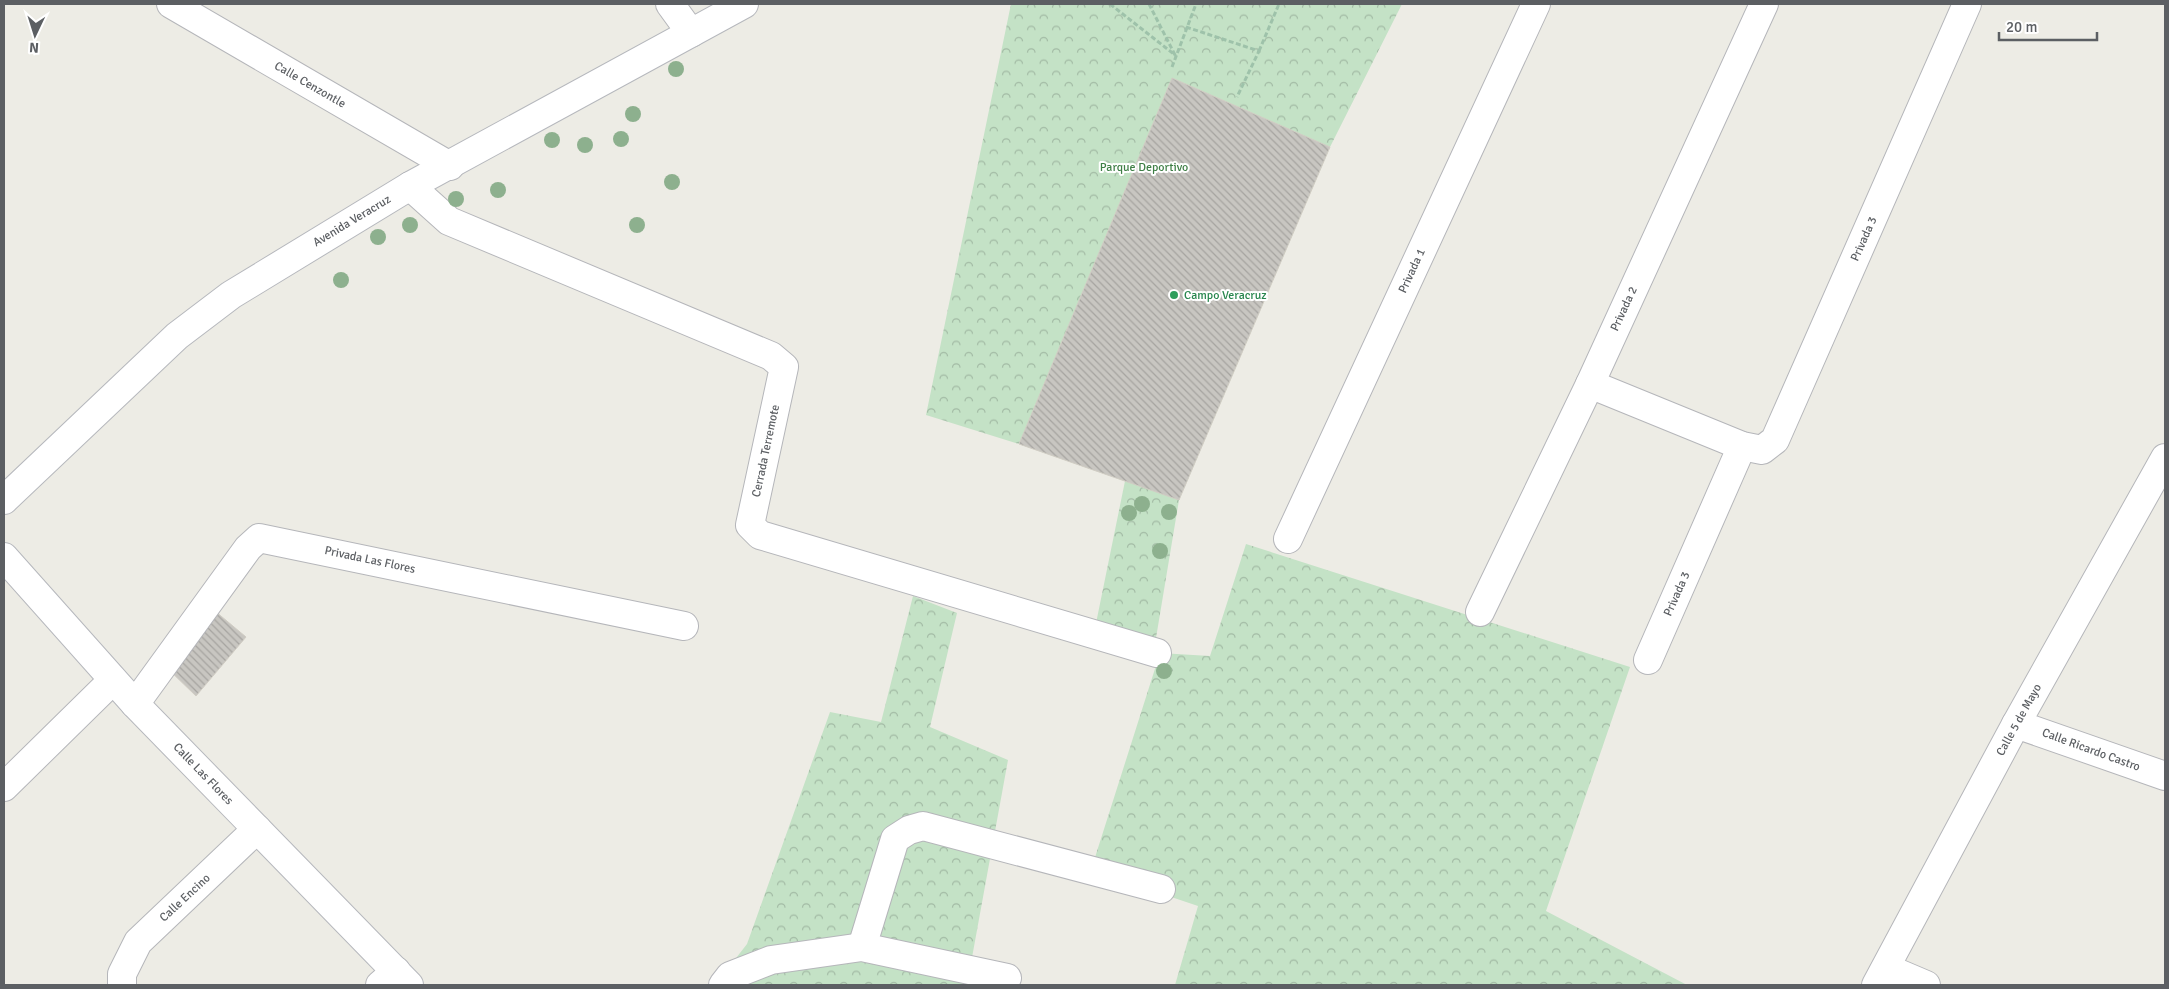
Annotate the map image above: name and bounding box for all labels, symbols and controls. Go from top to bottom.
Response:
north arrow [10,10,60,60]
scale bar [1999,10,2096,42]
text: 20 m [2006,18,2037,36]
text: N [29,39,40,56]
street label: Calle Cenzontle [272,59,348,111]
park label: Parque Deportivo [1100,160,1188,175]
street label: Avenida Veracruz [310,192,394,250]
street label: Privada 3 [1848,214,1880,264]
street label: Privada 1 [1395,246,1429,296]
street label: Privada 2 [1607,284,1641,334]
place label: Campo Veracruz [1184,288,1267,303]
marker: Campo Veracruz [1168,289,1180,301]
street label: Cerrada Terremote [749,403,783,499]
street label: Privada Las Flores [323,543,417,577]
street label: Privada 3 [1661,569,1693,619]
street label: Calle 5 de Mayo [1993,681,2045,759]
street label: Calle Ricardo Castro [2040,725,2142,775]
street label: Calle Las Flores [170,740,236,808]
street label: Calle Encino [157,871,213,925]

